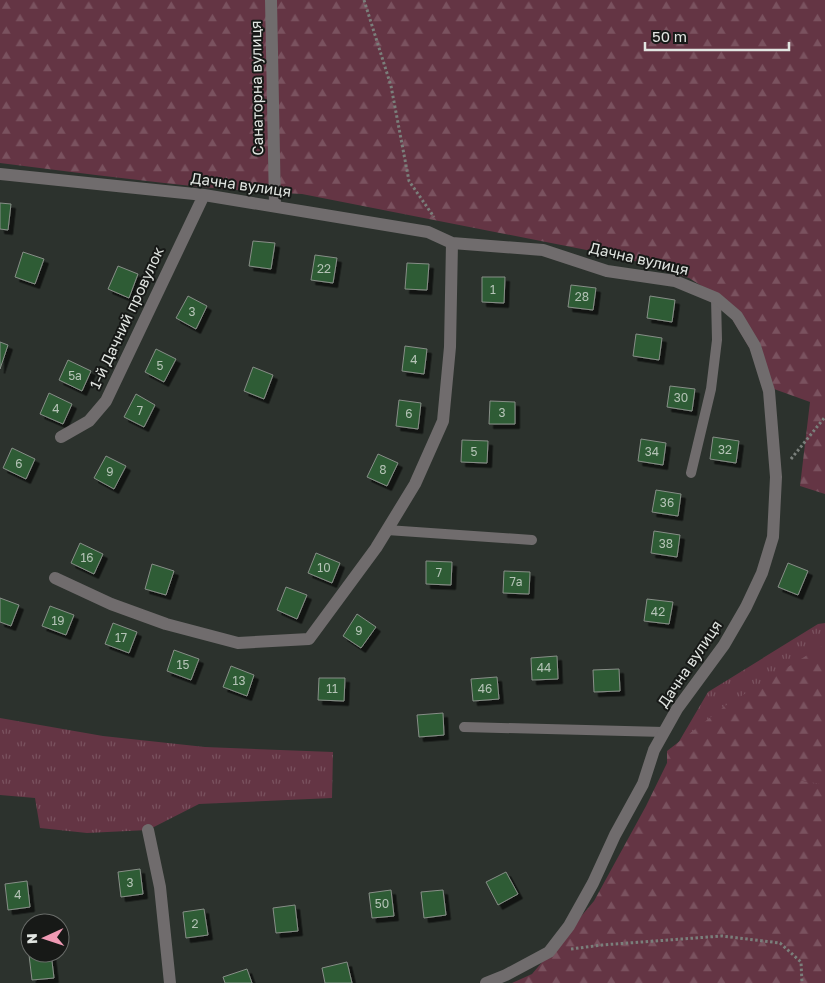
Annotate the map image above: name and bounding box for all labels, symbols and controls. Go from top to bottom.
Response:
street label: Санаторна вулиця [246,20,266,156]
scale bar [645,20,789,52]
text: 50 m [652,27,687,45]
street label: Дачна вулиця [190,168,293,200]
street label: Дачна вулиця [588,238,691,278]
street label: 1-й Дачний провулок [85,243,167,391]
house number: 22 [317,261,331,276]
house number: 1 [490,282,496,297]
house number: 28 [575,289,589,304]
house number: 3 [188,304,196,319]
house number: 4 [410,352,418,367]
house number: 5 [157,358,164,373]
house number: 5а [68,368,82,383]
house number: 30 [674,390,688,405]
house number: 4 [52,401,60,416]
house number: 7 [137,403,143,418]
house number: 3 [498,405,506,420]
house number: 6 [405,406,413,421]
house number: 32 [718,442,732,457]
house number: 5 [471,444,478,459]
house number: 34 [645,444,659,459]
house number: 6 [15,456,23,471]
house number: 8 [379,462,387,477]
house number: 9 [106,464,114,479]
house number: 36 [660,495,674,510]
house number: 38 [659,536,673,551]
house number: 16 [80,550,94,565]
house number: 10 [317,560,331,575]
house number: 7 [436,565,442,580]
house number: 7а [509,574,523,589]
house number: 42 [651,604,665,619]
house number: 19 [51,613,65,628]
street label: Дачна вулиця [653,616,725,710]
house number: 9 [355,623,363,638]
house number: 17 [115,630,127,645]
house number: 15 [177,657,189,672]
house number: 44 [537,660,551,675]
house number: 13 [233,673,245,688]
house number: 11 [326,681,338,696]
house number: 46 [478,681,492,696]
house number: 3 [126,875,134,890]
house number: 4 [14,887,22,902]
house number: 50 [375,896,389,911]
north arrow [20,913,70,963]
house number: 2 [192,916,199,931]
text: N [23,933,40,944]

